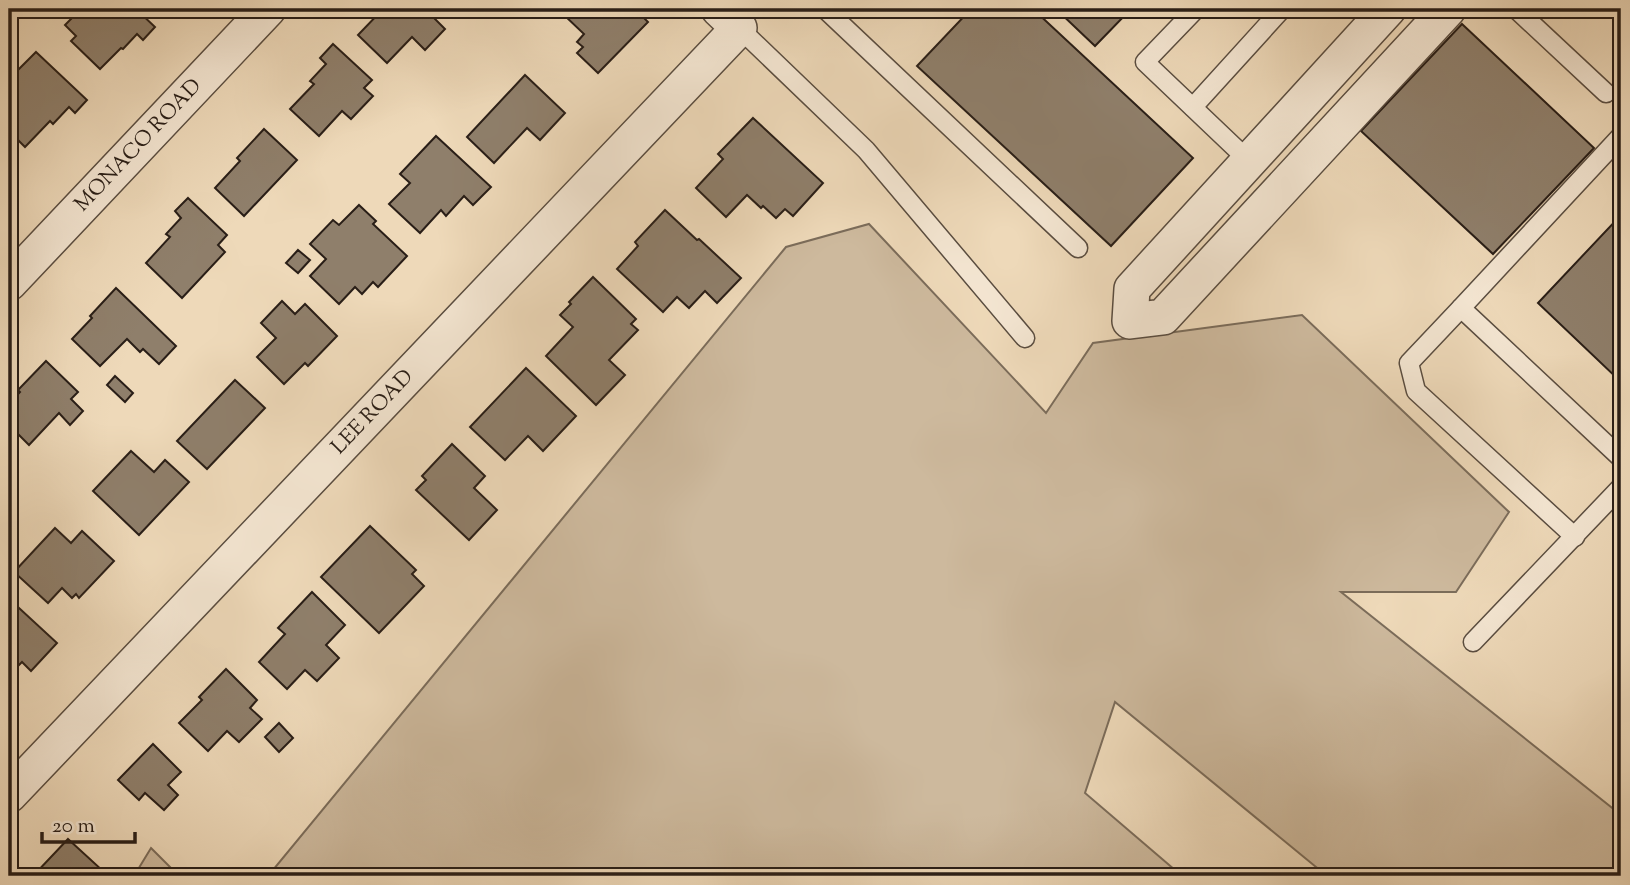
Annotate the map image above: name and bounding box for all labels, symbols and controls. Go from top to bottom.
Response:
street label: MONACO ROAD [68,72,209,219]
street label: LEE ROAD [325,363,421,462]
scale bar [42,801,135,845]
text: 20 m [52,812,95,842]

